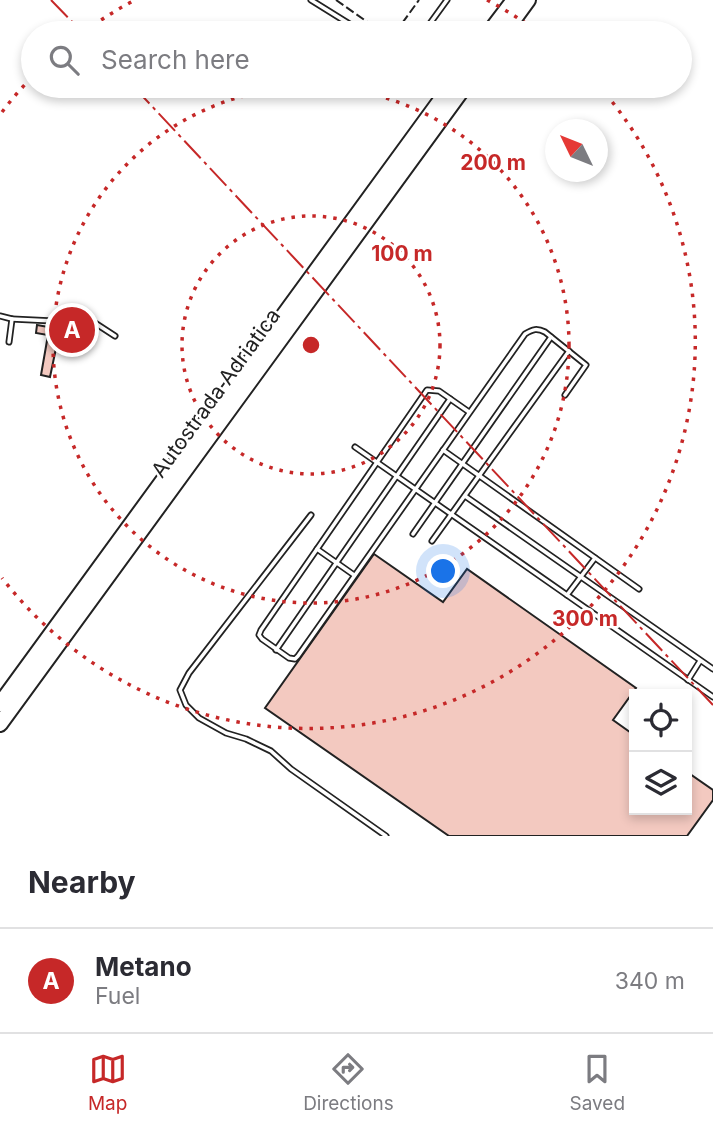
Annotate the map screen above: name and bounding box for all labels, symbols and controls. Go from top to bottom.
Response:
search box [21,21,692,98]
icon: search [45,41,83,79]
text: Search here [101,44,250,75]
north arrow [545,119,608,182]
text: 200 m [460,150,526,175]
text: 100 m [371,241,433,266]
street label: Autostrada Adriatica [146,303,285,482]
pin: A [49,304,95,356]
centre of rings [299,333,323,357]
your location [426,554,460,588]
text: 300 m [552,606,618,631]
map controls [629,689,692,815]
button: locate [629,689,692,752]
button: layers [629,752,692,815]
text: Nearby [28,864,136,900]
text: Metano [95,951,192,982]
text: A [42,967,60,995]
text: 340 m [615,967,685,995]
text: Fuel [95,982,140,1010]
tab: Map [88,1050,127,1115]
tab: Directions [303,1050,394,1115]
tab: Saved [569,1050,625,1115]

